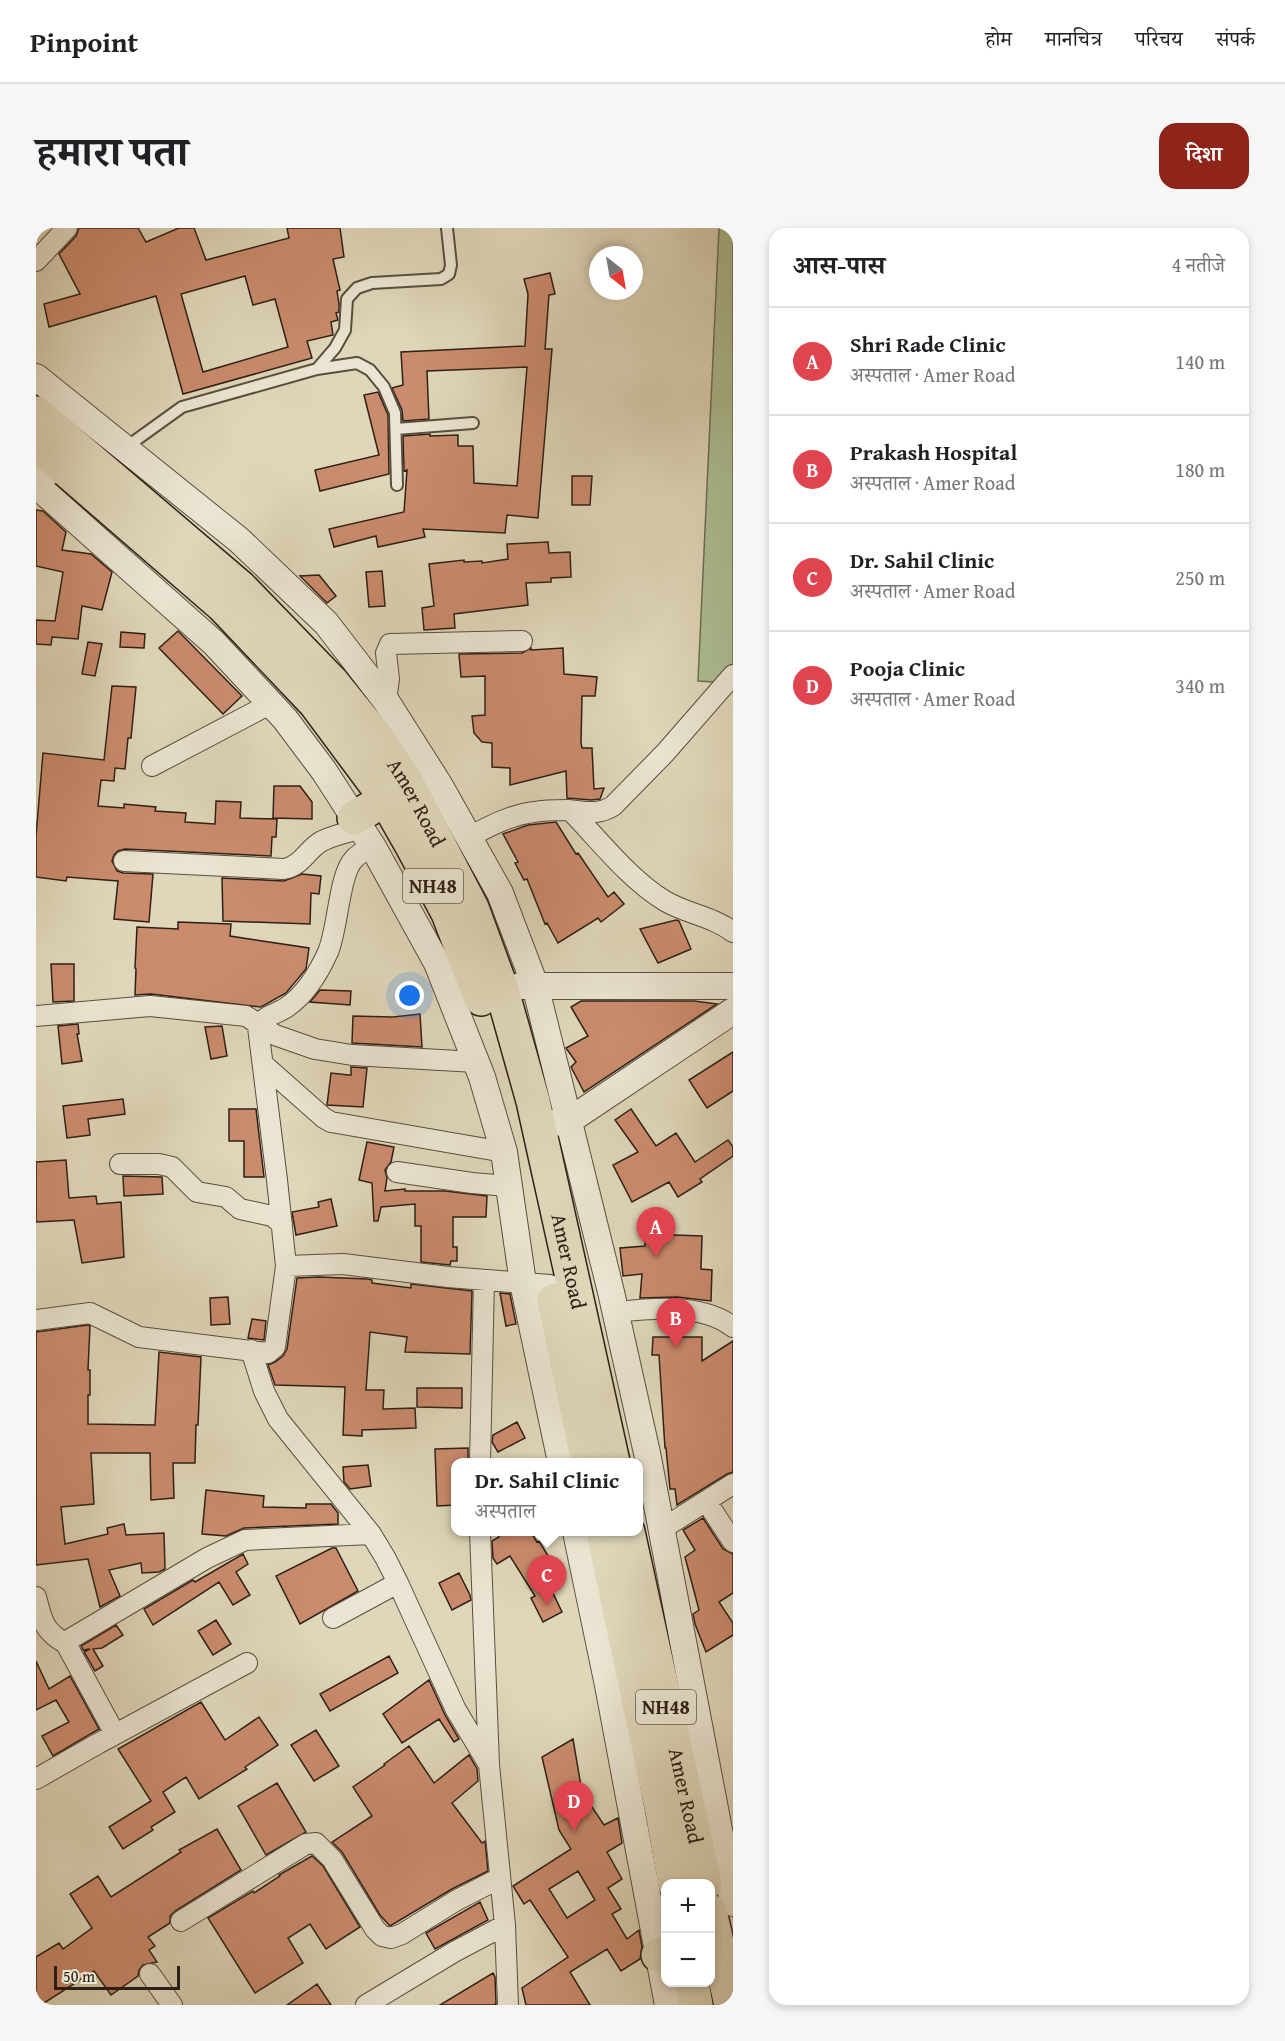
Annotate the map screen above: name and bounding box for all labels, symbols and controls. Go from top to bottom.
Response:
text: Pinpoint [30,21,138,62]
text: होम [985,23,1012,54]
text: मानचित्र [1045,23,1102,54]
text: परिचय [1135,23,1183,54]
text: संपर्क [1216,23,1255,54]
text: हमारा पता [36,120,188,181]
button: दिशा [1159,123,1249,189]
text: आस-पास [793,245,885,284]
north arrow [589,246,643,300]
text: 4 नतीजे [1172,250,1225,279]
text: Shri Rade Clinic [850,328,1006,360]
text: A [806,347,819,376]
text: 140 m [1175,347,1225,376]
text: अस्पताल · Amer Road [850,360,1015,389]
text: Prakash Hospital [850,436,1017,468]
text: B [806,455,819,484]
text: 180 m [1175,455,1225,484]
text: अस्पताल · Amer Road [850,468,1015,497]
text: Dr. Sahil Clinic [850,544,994,576]
text: C [807,563,818,592]
text: 250 m [1175,563,1225,592]
text: अस्पताल · Amer Road [850,576,1015,605]
text: Pooja Clinic [850,652,965,684]
text: D [806,671,819,700]
text: 340 m [1175,671,1225,700]
text: अस्पताल · Amer Road [850,684,1015,713]
street label: Amer Road [380,752,454,853]
road number: NH48 [403,869,463,903]
your location [395,981,424,1010]
pin: A [636,1208,676,1257]
street label: Amer Road [543,1211,595,1313]
pin: B [656,1298,696,1348]
popup [451,1458,643,1536]
text: Dr. Sahil Clinic [475,1464,619,1496]
text: अस्पताल [475,1496,536,1525]
pin: C [528,1556,566,1605]
road number: NH48 [636,1690,696,1724]
street label: Amer Road [661,1745,712,1847]
pin: D [554,1782,594,1831]
map controls [661,1879,715,1987]
button: + [661,1879,715,1933]
button: − [661,1933,715,1987]
scale bar [54,1963,180,1990]
text: 50 m [63,1964,95,1988]

